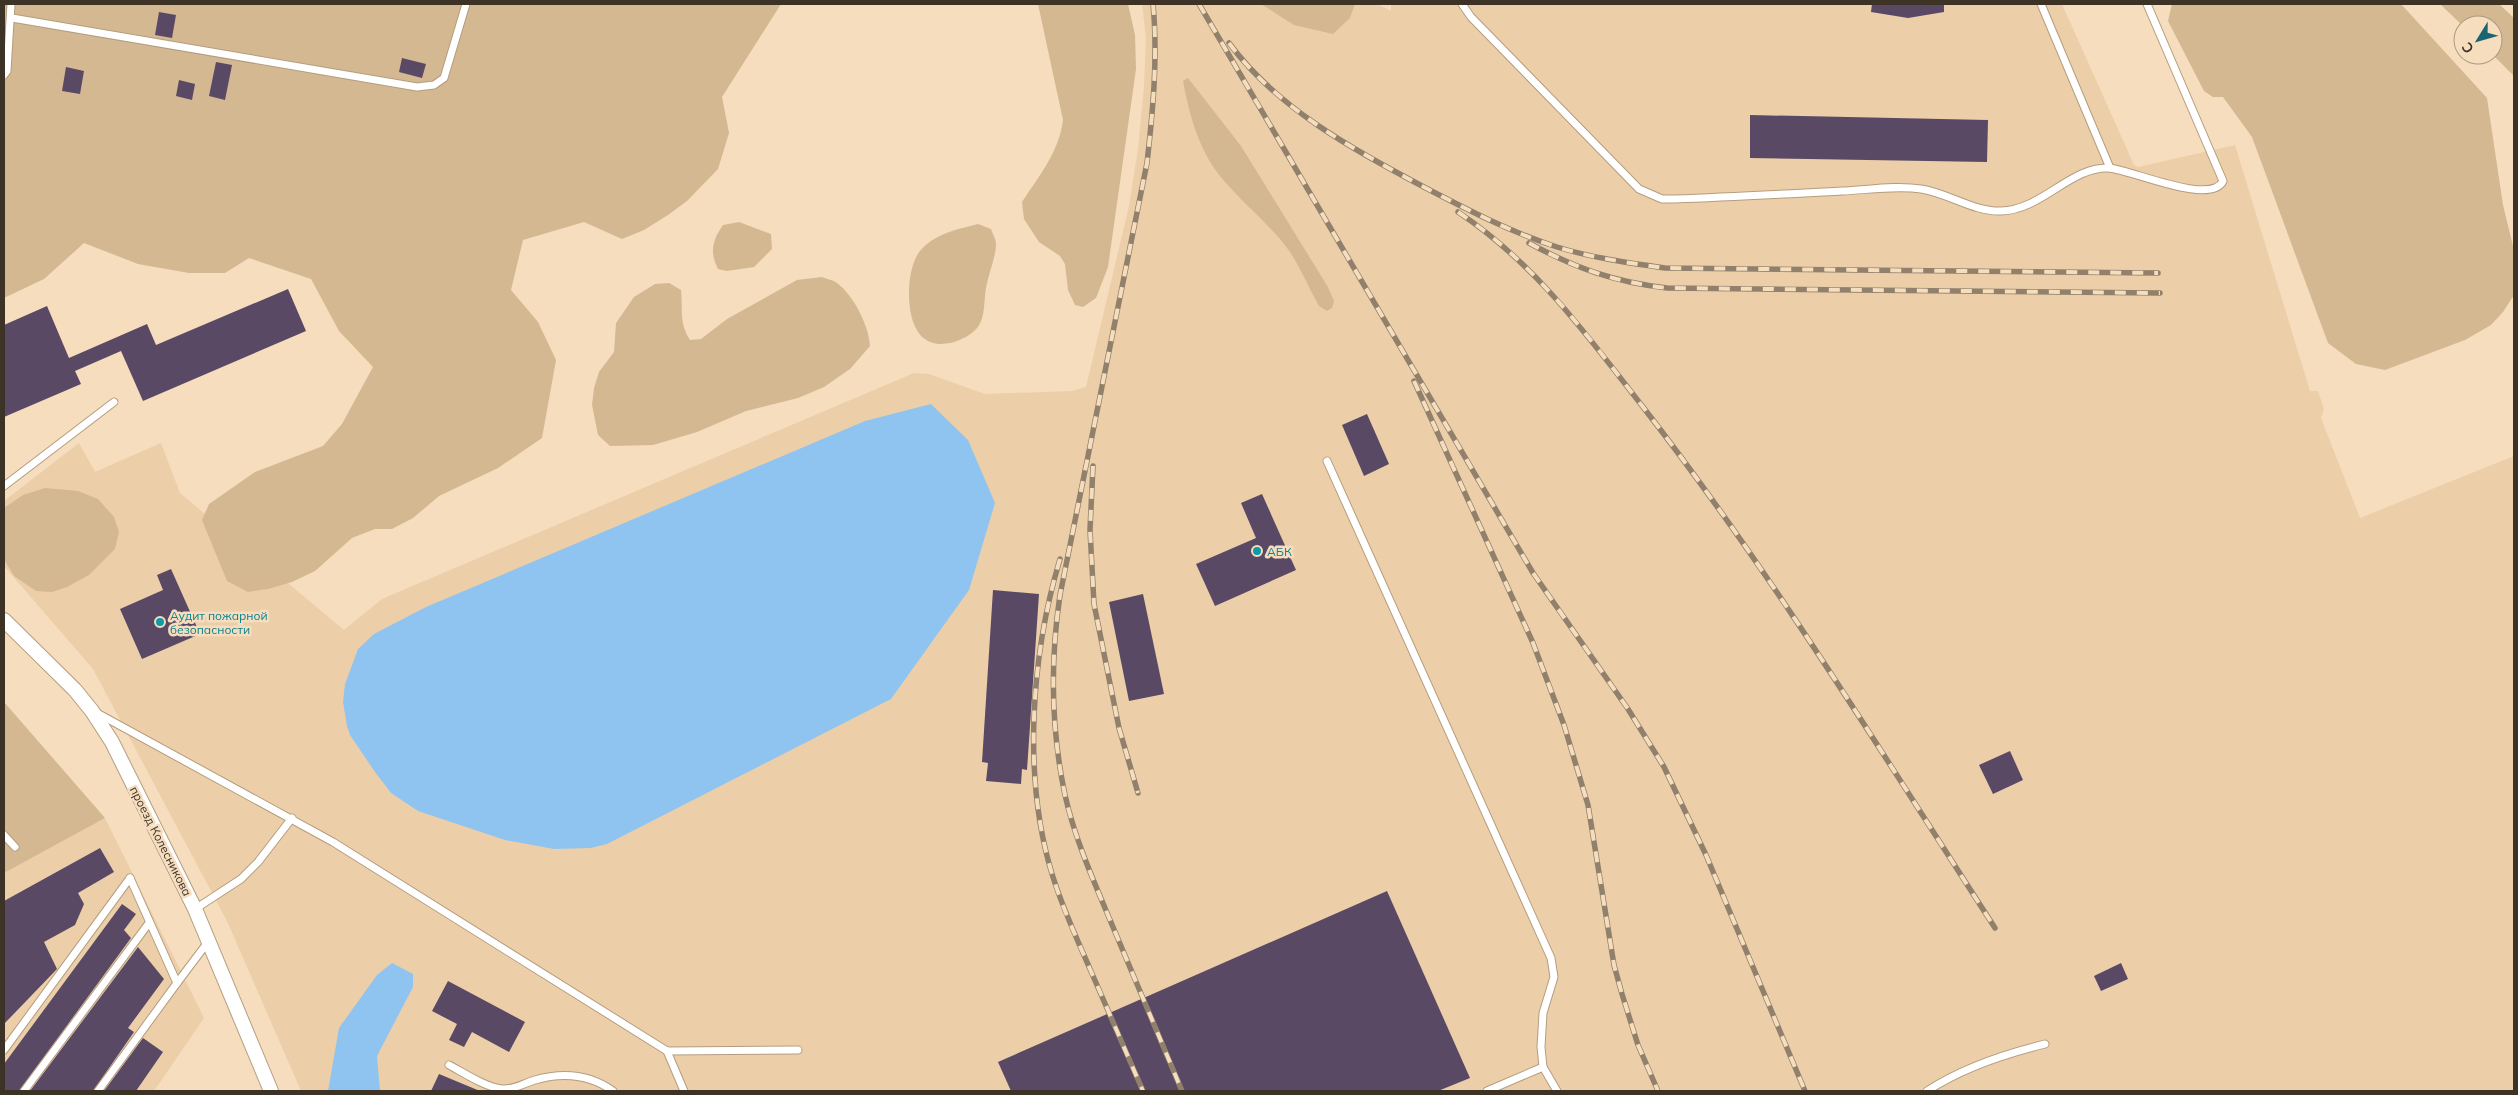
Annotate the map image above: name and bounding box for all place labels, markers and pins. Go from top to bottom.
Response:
place label: АБК [1267,544,1292,559]
marker: АБК [1251,545,1263,557]
place label: Аудит пожарной безопасности [170,608,268,637]
marker: Аудит пожарной безопасности [154,616,166,628]

